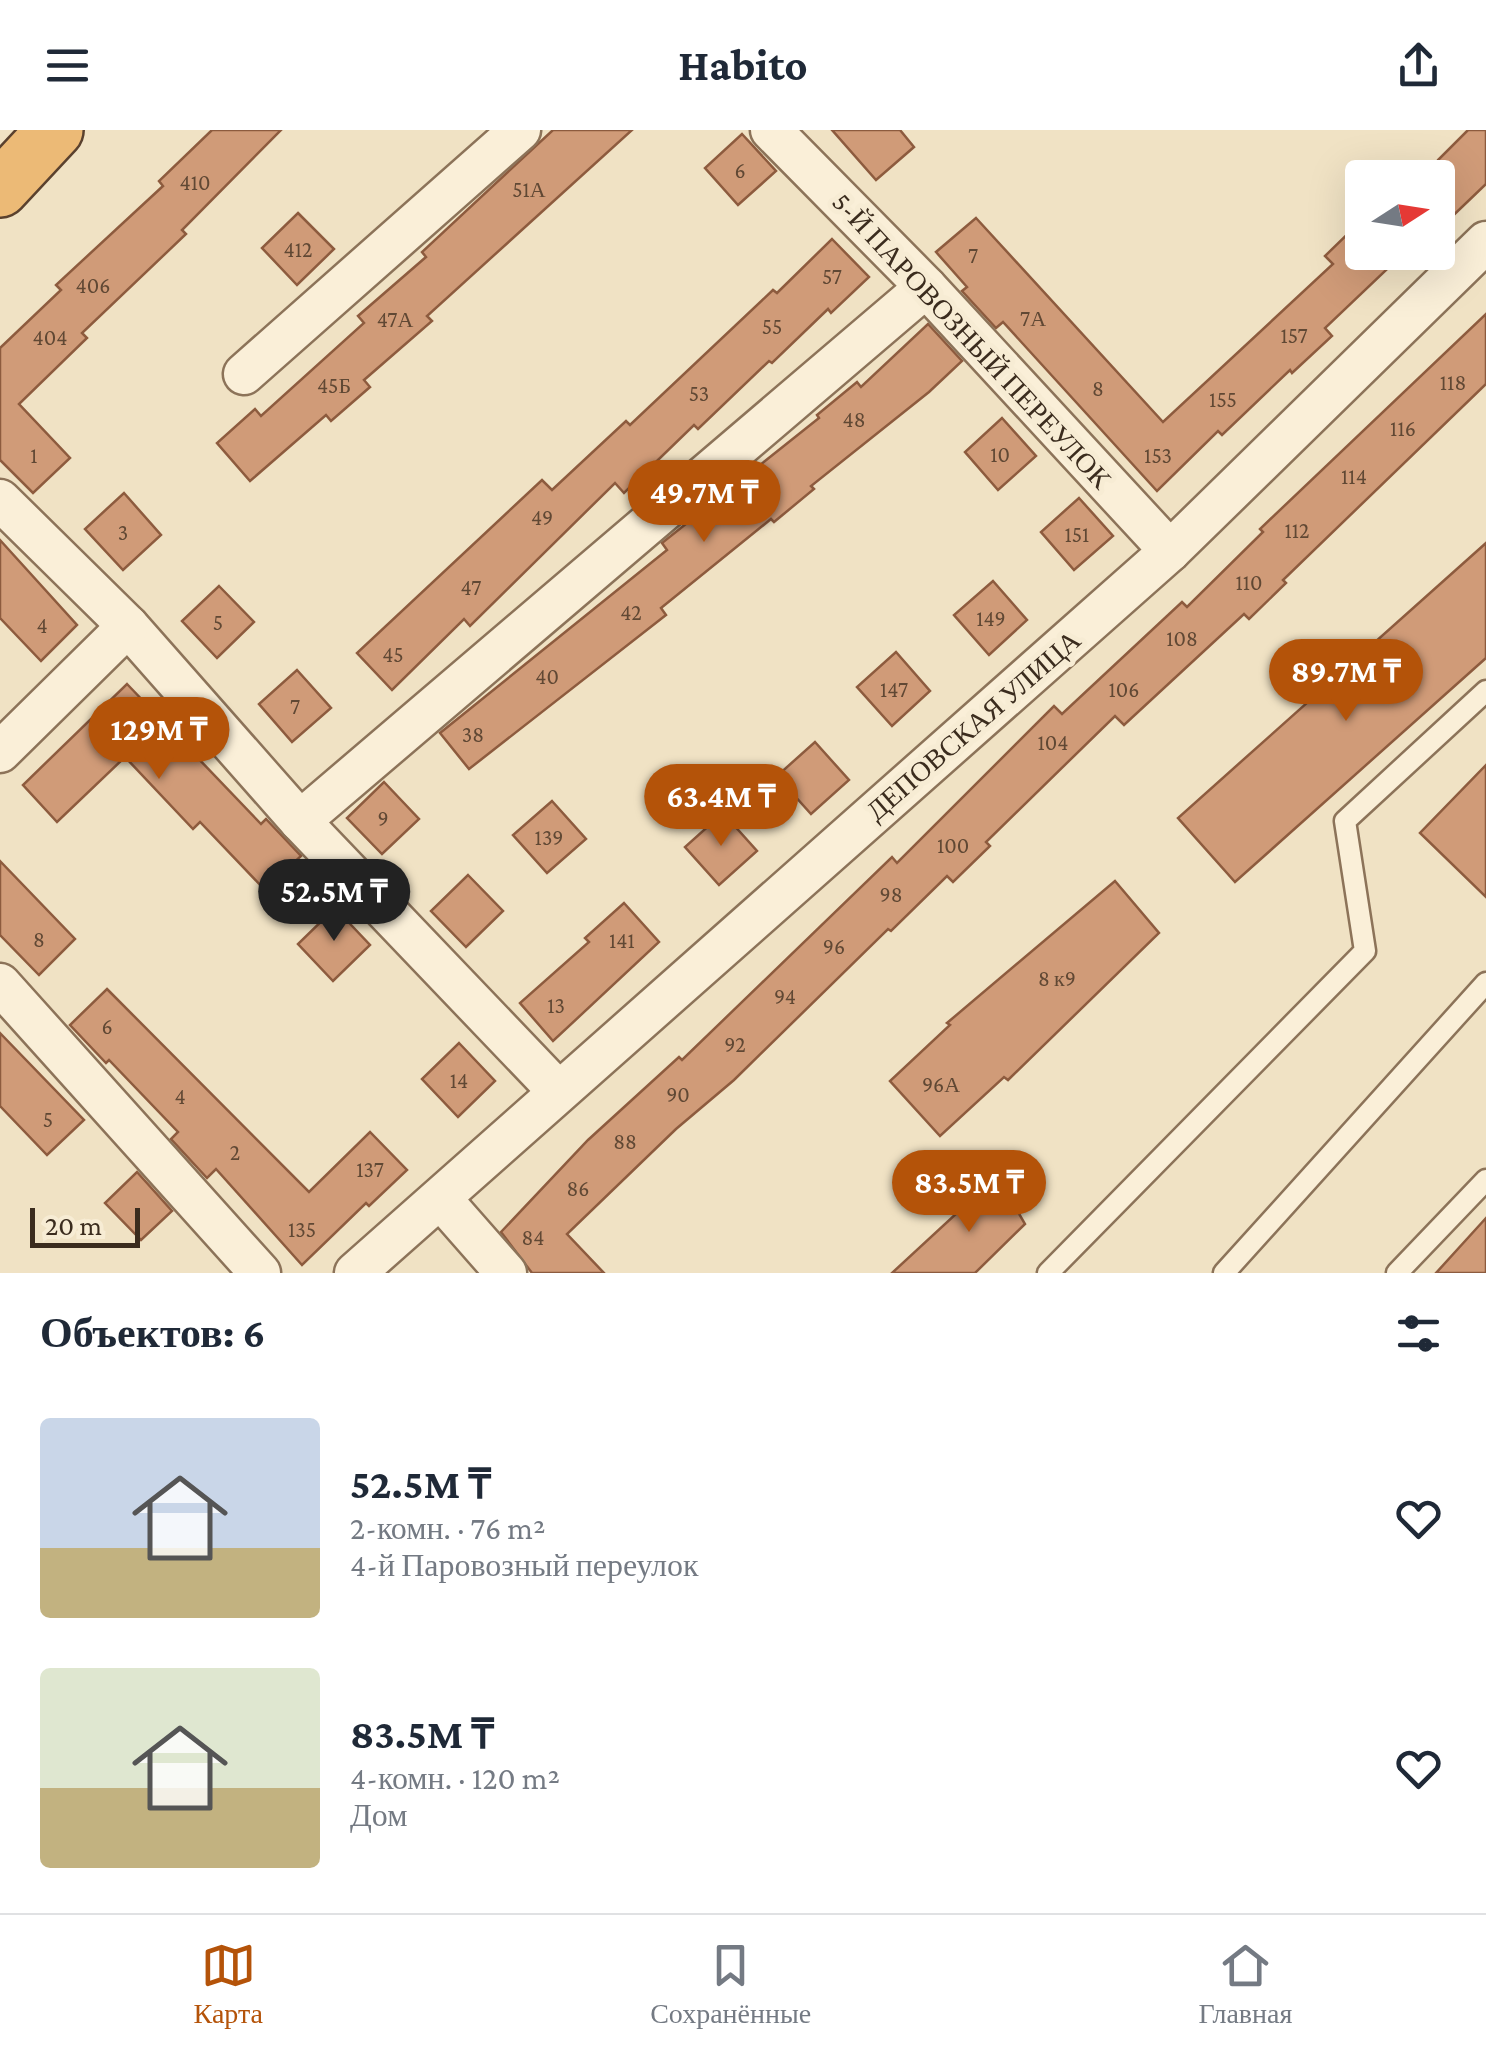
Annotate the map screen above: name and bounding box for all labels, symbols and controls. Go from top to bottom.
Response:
icon: menu [40,38,95,93]
icon: share [1391,38,1446,93]
text: Habito [678,40,808,90]
house number: 6 [734,158,746,183]
north arrow [1345,160,1455,270]
map controls [1345,160,1455,270]
house number: 410 [180,170,210,195]
house number: 51А [512,177,546,202]
street label: 5-Й ПАРОВОЗНЫЙ ПЕРЕУЛОК [826,186,1117,495]
house number: 412 [283,237,313,262]
house number: 7 [968,243,978,268]
house number: 57 [822,264,842,289]
house number: 406 [76,273,110,298]
house number: 7А [1020,306,1046,331]
house number: 47А [377,307,413,332]
house number: 55 [762,314,782,339]
house number: 157 [1280,323,1308,348]
house number: 404 [33,325,67,350]
house number: 118 [1440,370,1466,395]
house number: 45Б [317,373,351,398]
house number: 8 [1092,376,1104,401]
house number: 53 [689,381,709,406]
house number: 155 [1209,387,1237,412]
house number: 48 [842,407,866,432]
house number: 116 [1390,416,1416,441]
house number: 10 [990,442,1010,467]
house number: 1 [30,443,38,468]
house number: 153 [1144,443,1172,468]
pin: 49.7M ₸ [612,460,796,545]
house number: 114 [1341,464,1367,489]
text: 49.7M ₸ [650,474,758,510]
house number: 49 [531,505,553,530]
house number: 112 [1284,518,1310,543]
house number: 3 [118,520,128,545]
house number: 151 [1065,522,1089,547]
house number: 110 [1235,570,1263,595]
house number: 47 [461,575,481,600]
house number: 42 [620,600,642,625]
house number: 149 [976,606,1006,631]
house number: 5 [213,610,223,635]
house number: 4 [36,613,48,638]
street label: ДЕПОВСКАЯ УЛИЦА [860,624,1087,827]
house number: 108 [1166,626,1198,651]
pin: 89.7M ₸ [1254,639,1438,724]
house number: 45 [382,642,404,667]
text: 89.7M ₸ [1291,653,1401,689]
house number: 40 [535,664,559,689]
house number: 147 [880,677,908,702]
house number: 106 [1109,677,1139,702]
house number: 7 [290,694,300,719]
pin: 129M ₸ [78,697,240,782]
text: 129M ₸ [110,711,208,747]
house number: 38 [462,722,484,747]
house number: 104 [1038,730,1068,755]
pin: 63.4M ₸ [629,764,813,849]
text: 63.4M ₸ [666,778,776,814]
house number: 9 [377,806,389,831]
house number: 139 [535,825,563,850]
house number: 100 [937,833,969,858]
pin: 52.5M ₸ [242,859,426,944]
text: 52.5M ₸ [280,873,388,909]
house number: 98 [879,882,903,907]
house number: 8 [33,927,45,952]
house number: 141 [609,928,635,953]
house number: 96 [823,934,845,959]
house number: 8 к9 [1038,966,1076,991]
house number: 94 [774,984,796,1009]
house number: 13 [547,993,565,1018]
house number: 6 [101,1014,113,1039]
house number: 92 [724,1032,746,1057]
house number: 14 [450,1068,468,1093]
house number: 96А [922,1072,960,1097]
house number: 90 [666,1082,690,1107]
house number: 4 [174,1084,186,1109]
house number: 5 [43,1107,53,1132]
house number: 88 [613,1129,637,1154]
house number: 2 [230,1140,240,1165]
pin: 83.5M ₸ [877,1150,1061,1235]
house number: 137 [356,1157,384,1182]
text: 83.5M ₸ [914,1164,1024,1200]
house number: 86 [566,1176,590,1201]
scale bar [30,1203,140,1248]
text: 20 m [45,1210,102,1241]
house number: 135 [288,1217,316,1242]
house number: 84 [521,1225,545,1250]
icon: filters [1391,1306,1446,1361]
text: Объектов: 6 [40,1309,265,1356]
icon: home [120,1458,240,1578]
text: 52.5M ₸ [350,1460,491,1507]
icon: heart [1391,1491,1446,1546]
text: 2-комн. · 76 m² [350,1510,546,1546]
text: 4-й Паровозный переулок [350,1547,699,1583]
icon: home [120,1708,240,1828]
text: 83.5M ₸ [350,1710,494,1757]
icon: heart [1391,1741,1446,1796]
text: 4-комн. · 120 m² [350,1760,560,1796]
text: Дом [350,1797,407,1833]
tab: Карта [194,1938,263,2030]
tab: Сохранённые [650,1938,811,2030]
tab: Главная [1198,1938,1292,2030]

